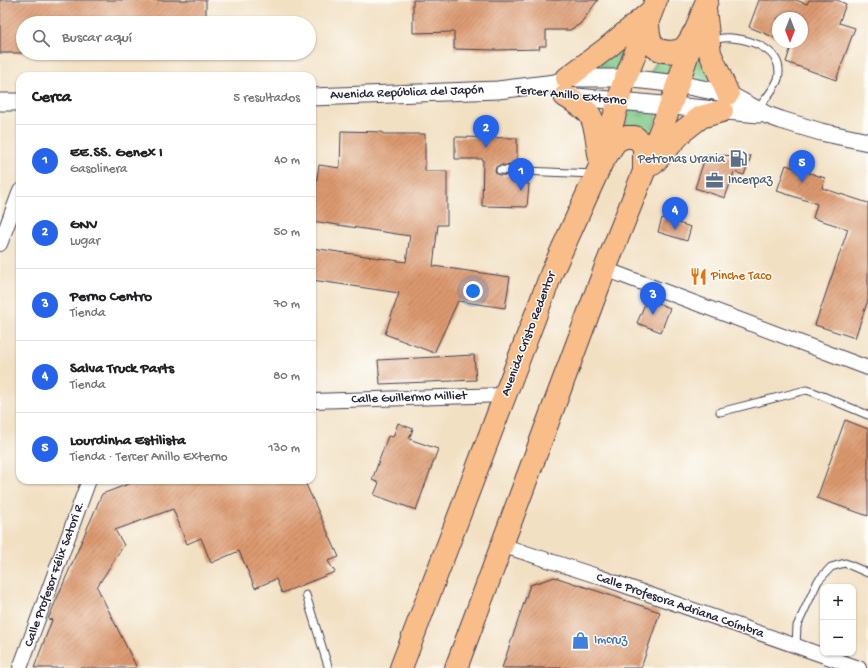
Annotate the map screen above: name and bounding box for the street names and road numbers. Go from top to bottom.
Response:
street label: Avenida República del Japón [330,83,485,103]
street label: Tercer Anillo Externo [514,83,628,109]
street label: Avenida Cristo Redentor [498,268,560,398]
street label: Calle Guillermo Milliet [351,388,469,408]
street label: Calle Profesor Félix Satori R. [22,499,88,649]
street label: Calle Profesora Adriana Coímbra [594,570,767,642]

